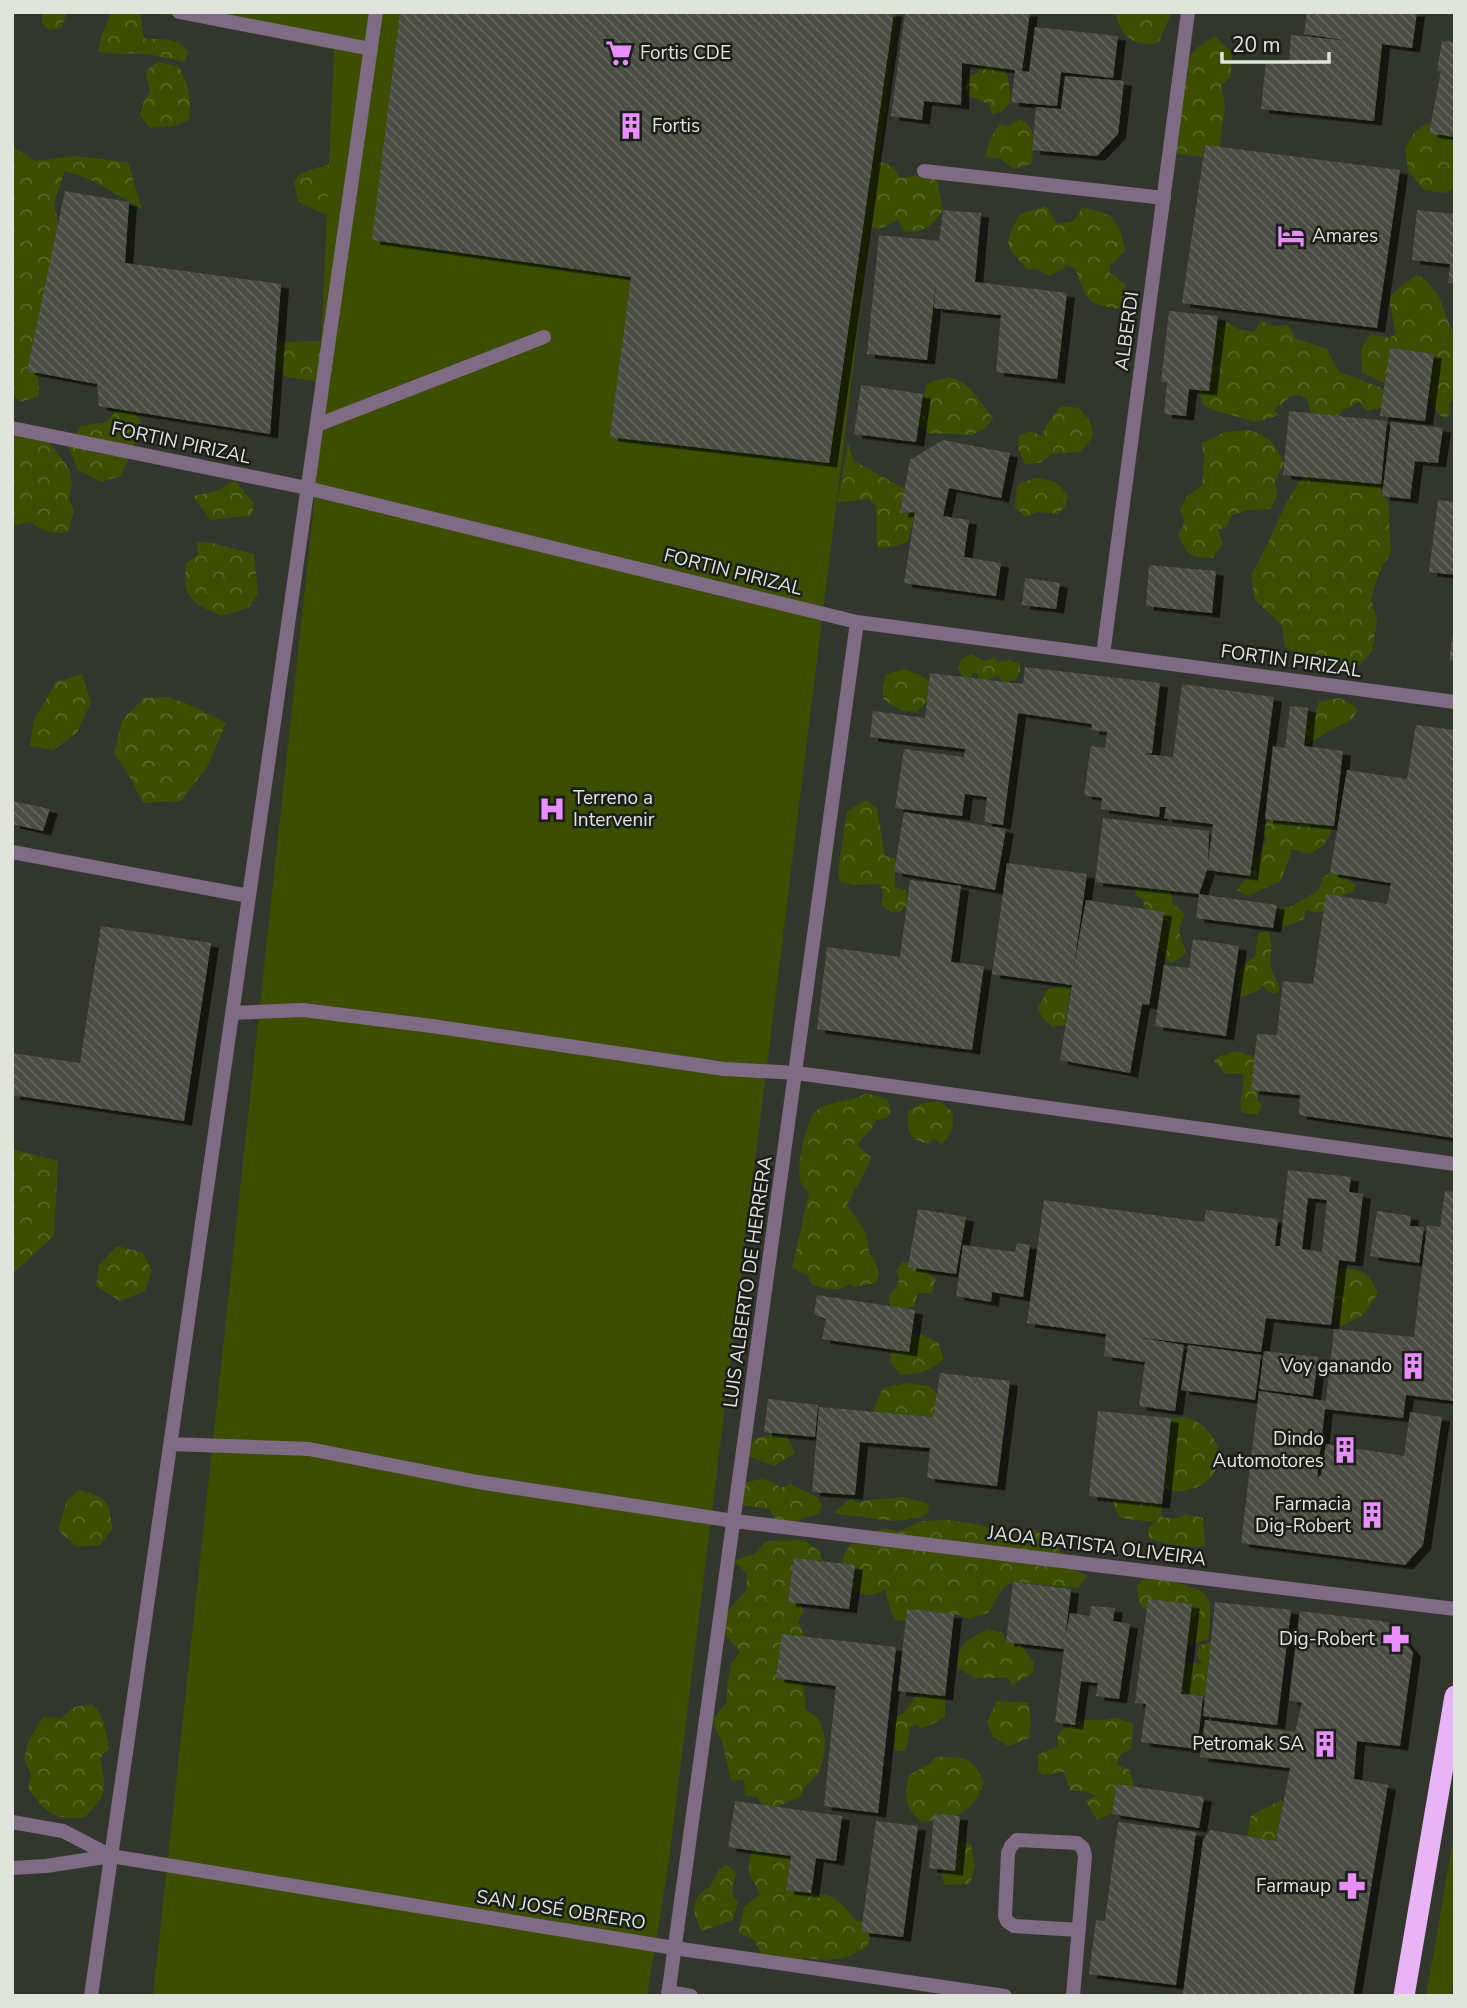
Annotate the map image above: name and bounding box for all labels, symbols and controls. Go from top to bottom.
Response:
scale bar [1222,21,1329,65]
text: 20 m [1232,31,1281,59]
supermarket icon: Fortis CDE [604,38,634,68]
place label: Fortis CDE [640,40,731,66]
building icon: Fortis [616,111,646,141]
place label: Fortis [652,113,700,139]
hotel icon: Amares [1276,221,1306,251]
place label: Amares [1312,223,1378,249]
street label: ALBERDI [1109,290,1145,372]
street label: FORTIN PIRIZAL [109,416,254,471]
street label: FORTIN PIRIZAL [661,542,806,602]
street label: FORTIN PIRIZAL [1219,638,1364,684]
place label: Terreno a Intervenir [573,785,655,833]
hospital icon: Terreno a Intervenir [537,794,567,824]
street label: LUIS ALBERTO DE HERRERA [717,1154,779,1410]
building icon: Voy ganando [1398,1351,1428,1381]
place label: Voy ganando [1279,1353,1392,1379]
place label: Dindo Automotores [1213,1426,1324,1474]
building icon: Dindo Automotores [1330,1435,1360,1465]
place label: Farmacia Dig-Robert [1255,1491,1351,1539]
building icon: Farmacia Dig-Robert [1357,1500,1387,1530]
street label: JAOA BATISTA OLIVEIRA [985,1520,1208,1572]
pharmacy icon: Dig-Robert [1381,1624,1411,1654]
place label: Dig-Robert [1279,1626,1375,1652]
building icon: Petromak SA [1310,1729,1340,1759]
place label: Petromak SA [1192,1731,1304,1757]
pharmacy icon: Farmaup [1337,1871,1367,1901]
place label: Farmaup [1256,1873,1331,1899]
street label: SAN JOSÉ OBRERO [474,1884,648,1936]

